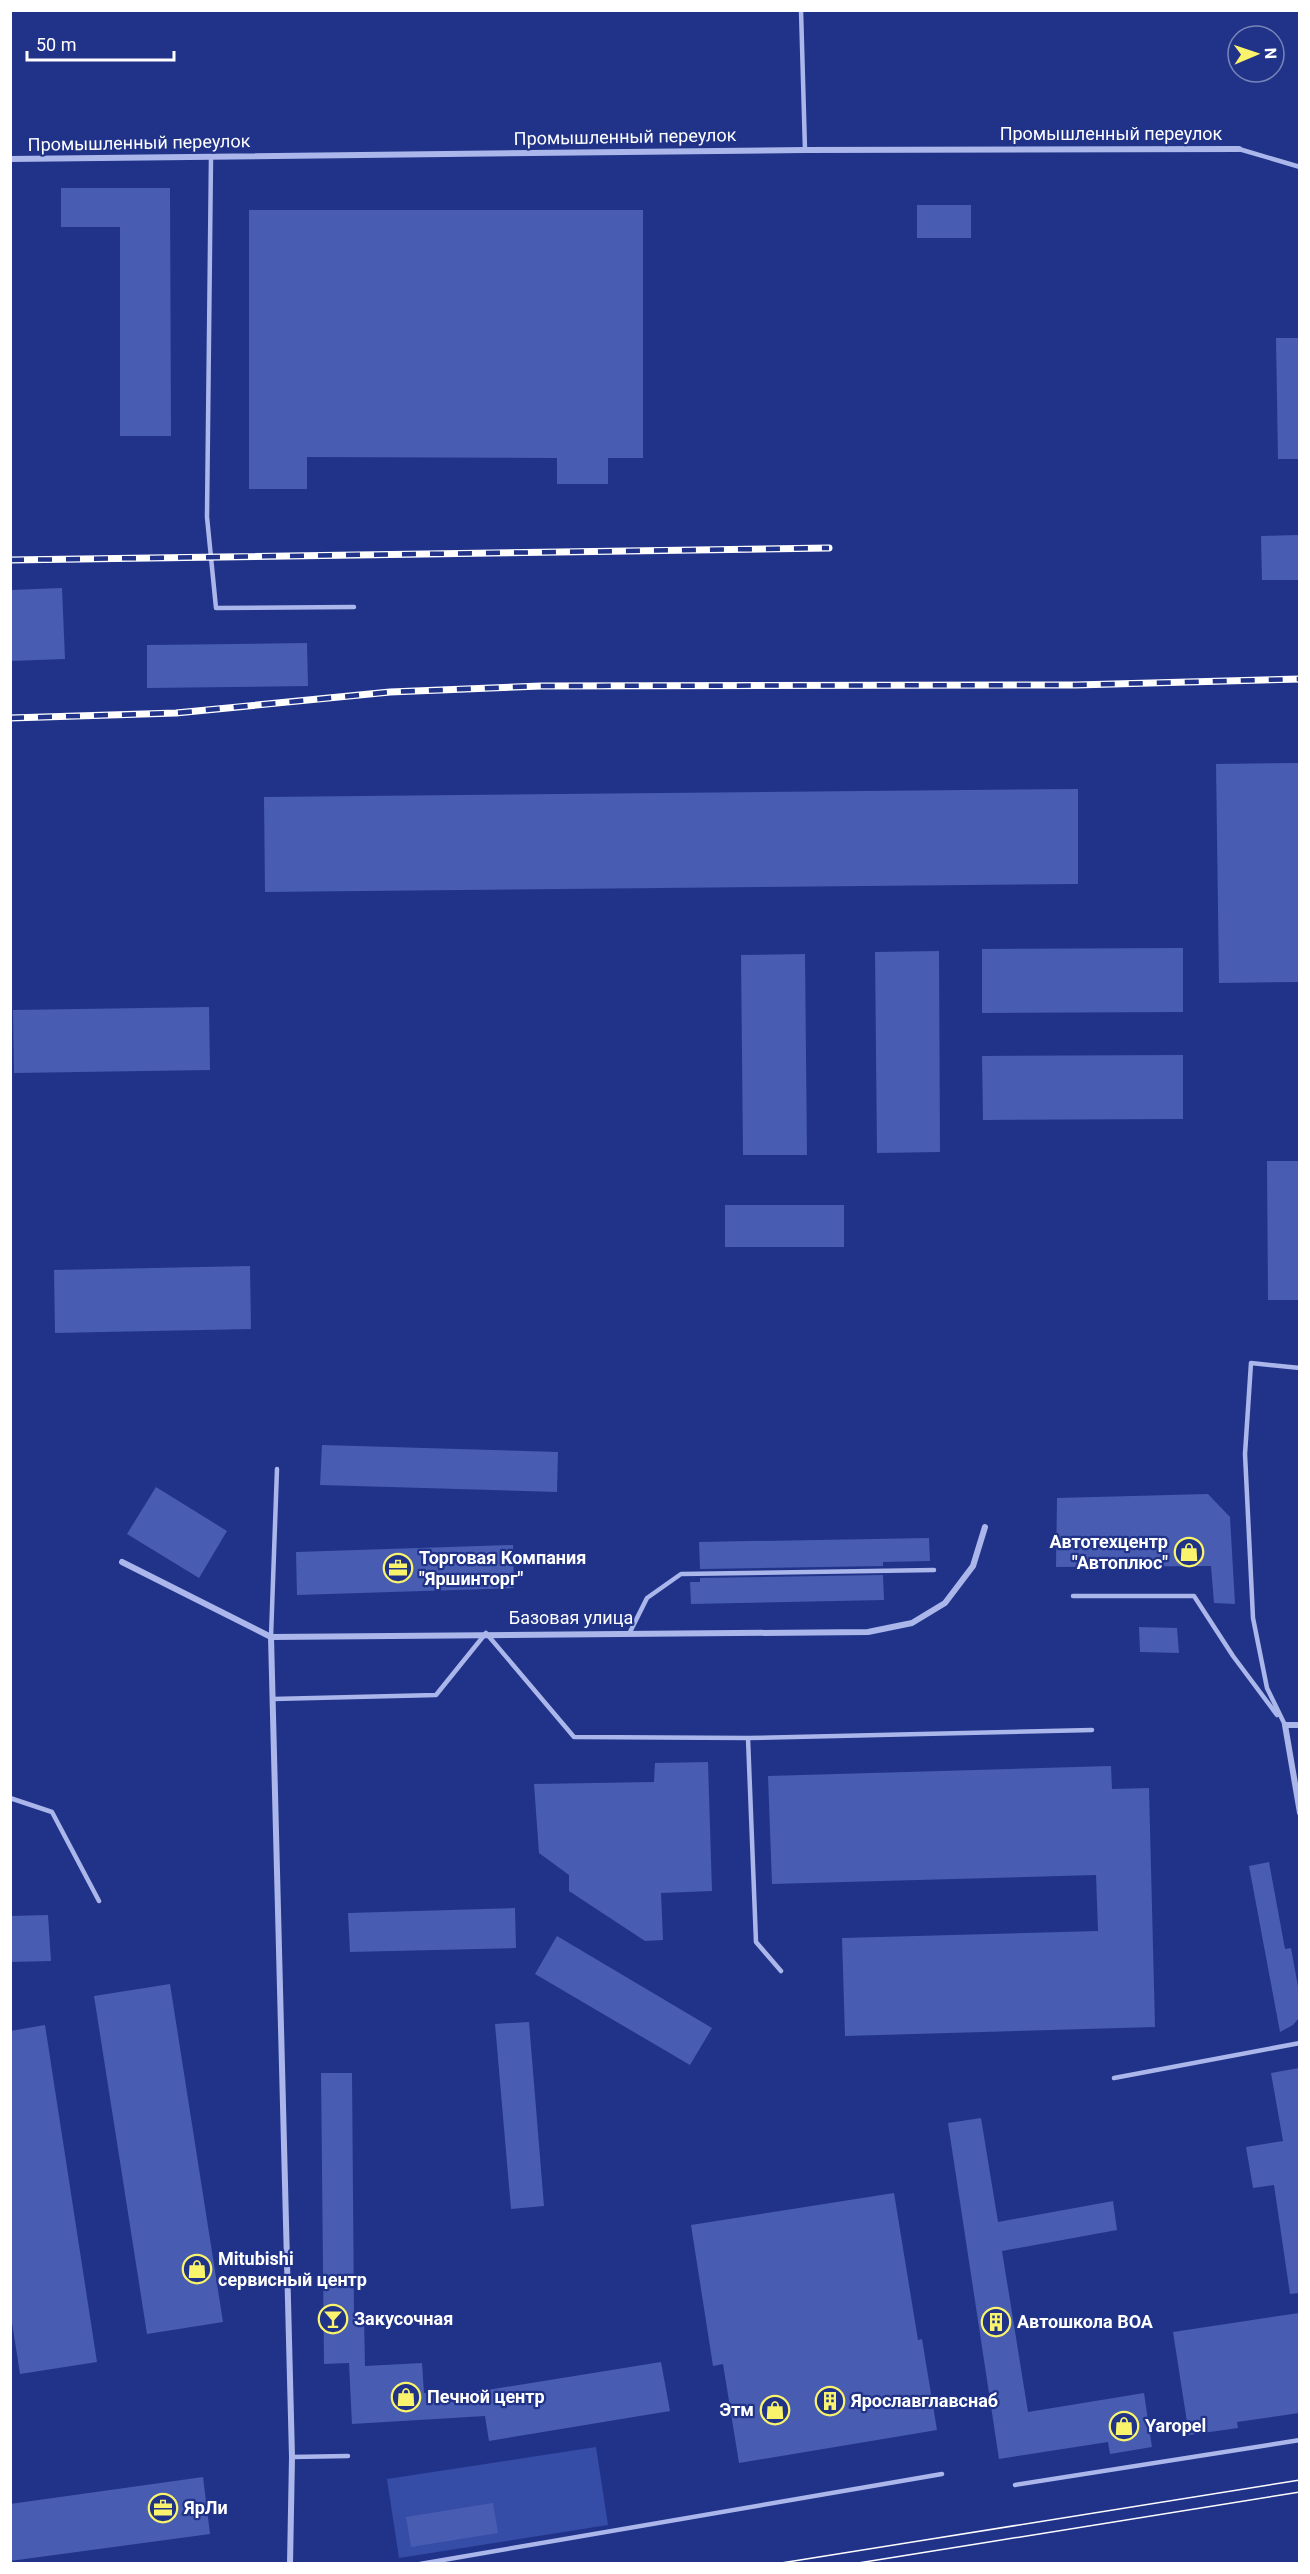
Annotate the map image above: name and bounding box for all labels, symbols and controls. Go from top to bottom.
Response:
scale bar [27,24,174,62]
north arrow [1226,24,1286,84]
text: 50 m [36,34,76,55]
text: N [1261,48,1280,59]
street label: Промышленный переулок [1000,123,1223,144]
street label: Промышленный переулок [513,124,737,149]
street label: Промышленный переулок [27,130,251,155]
place label: Автотехцентр "Автоплюс" [1049,1531,1168,1573]
shop icon: Автотехцентр "Автоплюс" [1173,1536,1205,1568]
place label: Торговая Компания "Яршинторг" [419,1547,586,1589]
office icon: Торговая Компания "Яршинторг" [382,1552,414,1584]
street label: Базовая улица [509,1607,633,1628]
place label: Mitubishi сервисный центр [218,2248,367,2290]
shop icon: Mitubishi сервисный центр [181,2253,213,2285]
bar icon: Закусочная [317,2303,349,2335]
building icon: Автошкола ВОА [980,2306,1012,2338]
place label: Закусочная [354,2308,453,2329]
place label: Автошкола ВОА [1017,2311,1154,2332]
shop icon: Печной центр [390,2381,422,2413]
building icon: Ярославглавснаб [814,2385,846,2417]
place label: Печной центр [427,2386,545,2407]
place label: Ярославглавснаб [850,2390,998,2411]
shop icon: Этм [759,2394,791,2426]
place label: Этм [719,2399,754,2420]
shop icon: Yaropel [1108,2410,1140,2442]
place label: Yaropel [1145,2415,1206,2436]
office icon: ЯрЛи [147,2492,179,2524]
place label: ЯрЛи [183,2497,228,2518]

